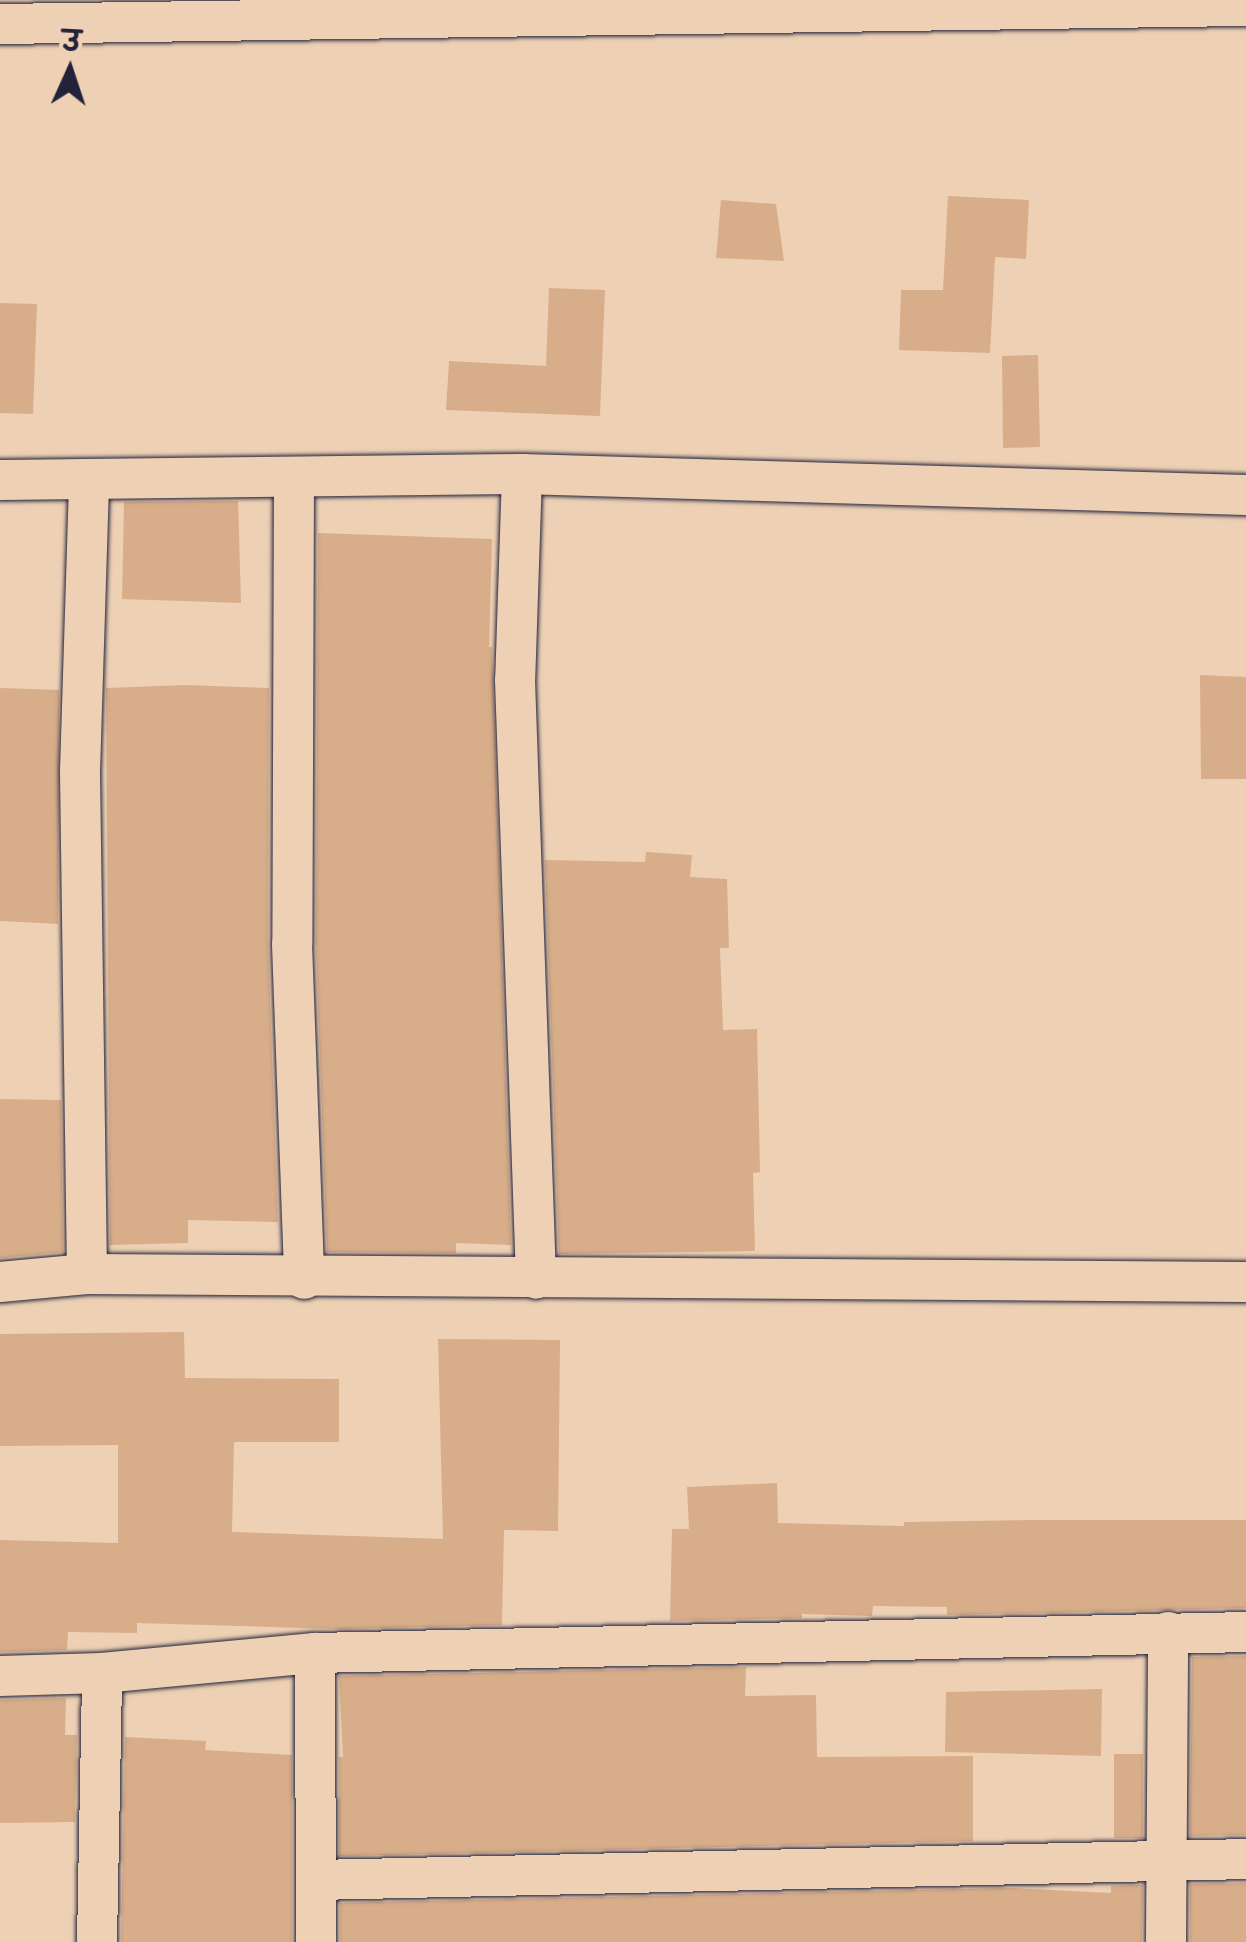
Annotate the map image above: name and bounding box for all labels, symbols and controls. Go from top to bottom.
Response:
north arrow [20,20,120,120]
text: उ [61,22,82,59]

